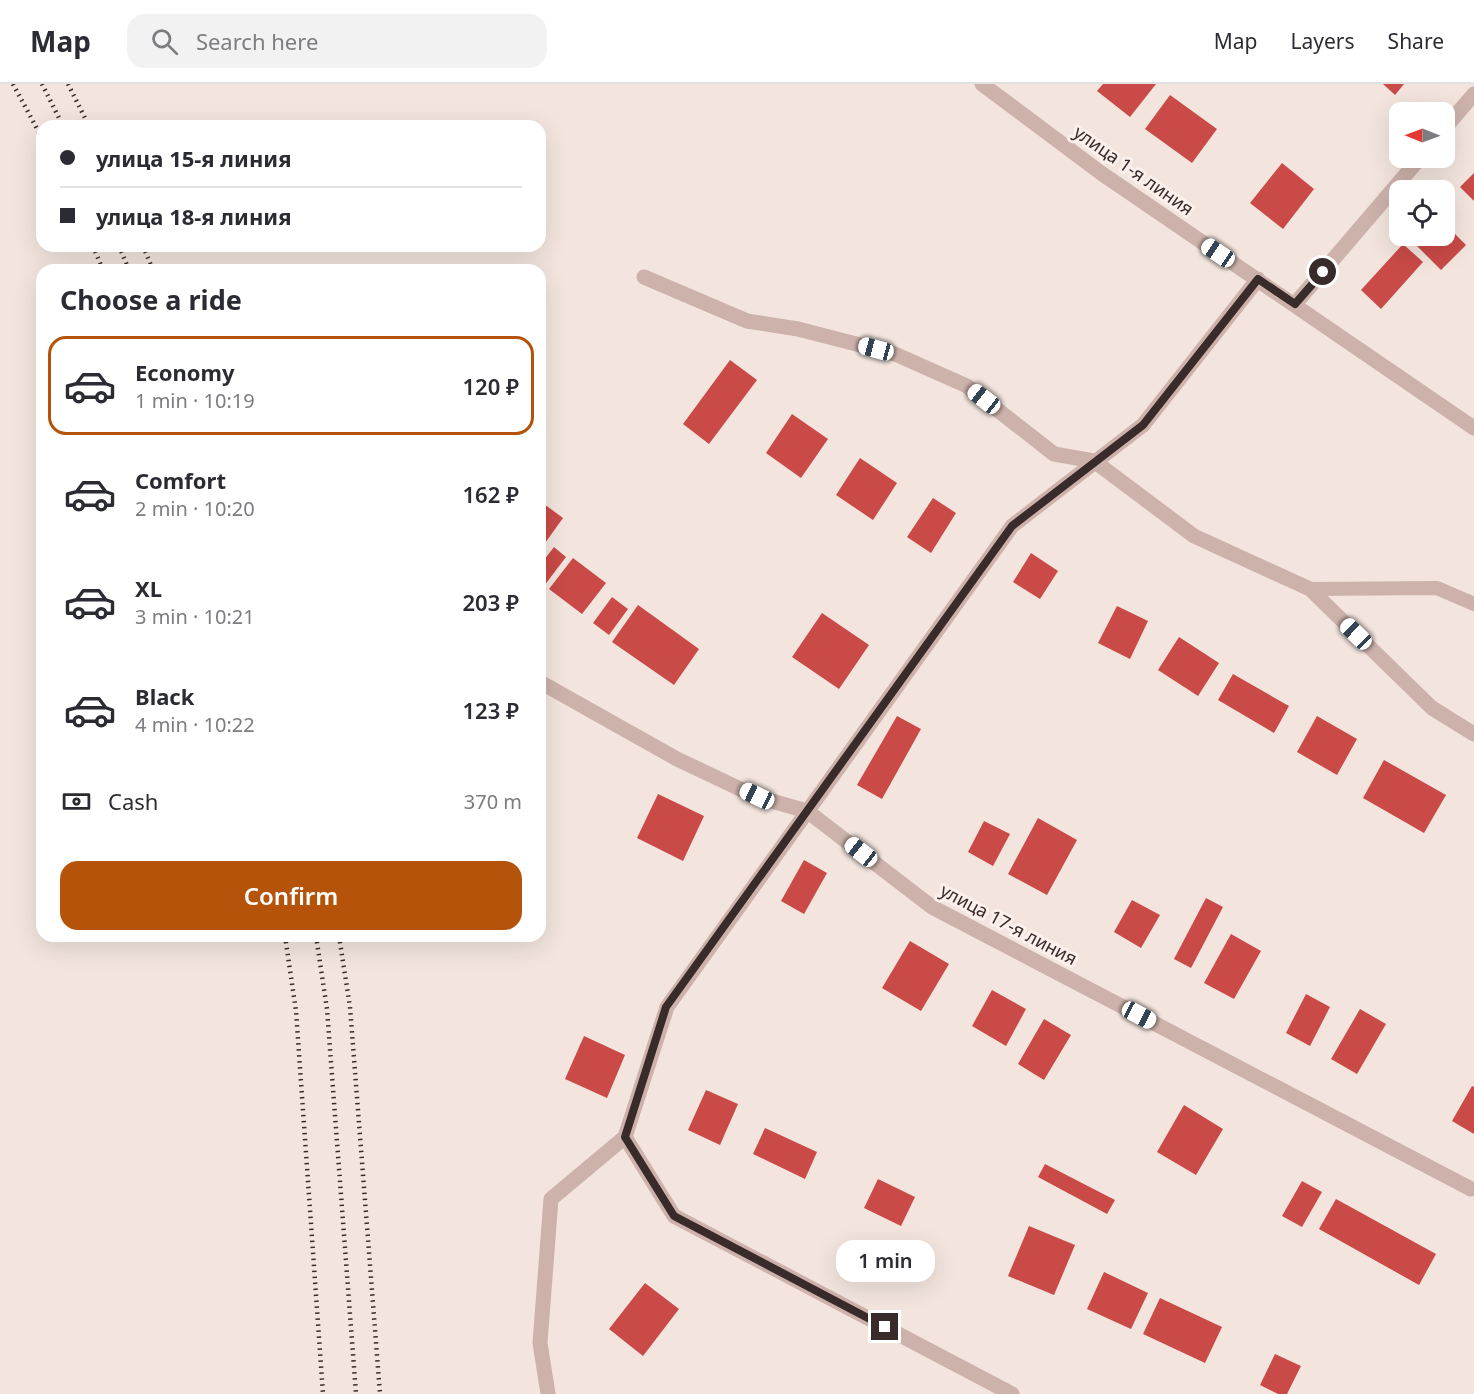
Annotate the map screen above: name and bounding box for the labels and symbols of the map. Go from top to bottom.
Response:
north arrow [1389,102,1455,168]
street label: улица 1-я линия [1069,120,1199,220]
car [1198,235,1238,271]
route start [1309,258,1336,285]
car [856,336,896,362]
car [964,381,1004,417]
car [1337,615,1375,653]
car [737,780,777,812]
car [841,834,881,870]
street label: улица 17-я линия [936,878,1082,970]
car [1119,999,1159,1031]
callout: 1 min [836,1240,934,1282]
route end [871,1313,898,1340]

